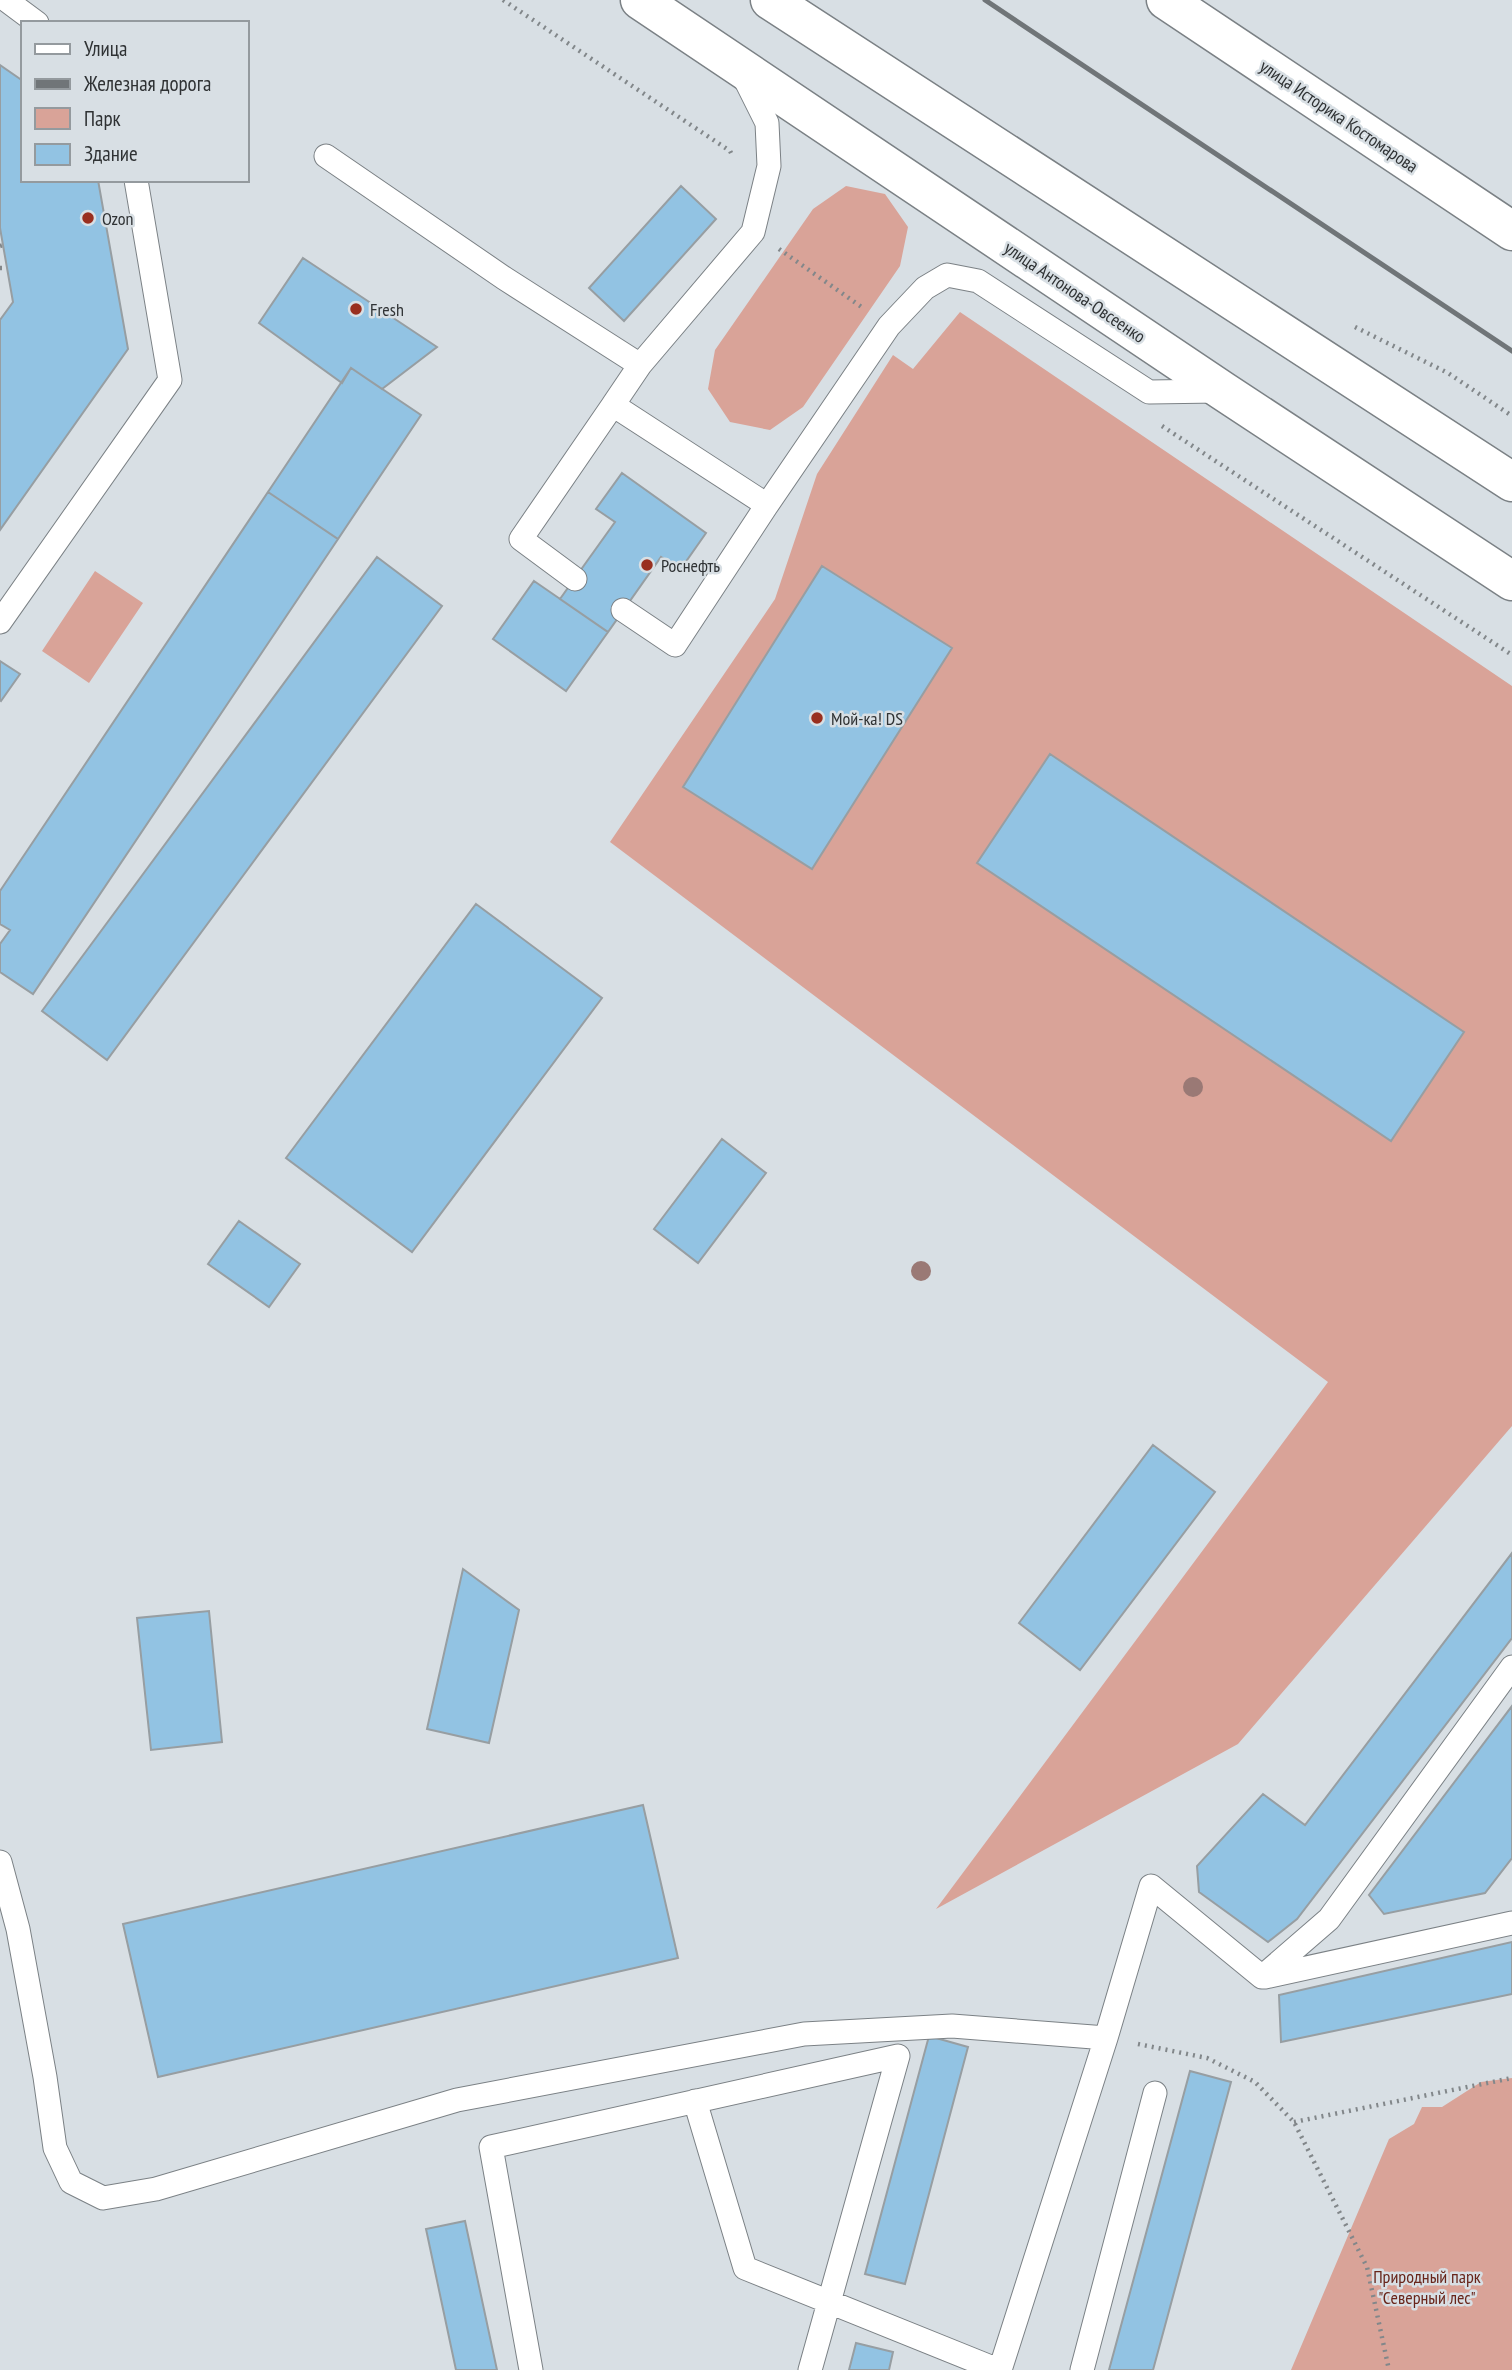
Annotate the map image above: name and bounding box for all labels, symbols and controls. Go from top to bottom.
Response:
legend [21,21,248,182]
text: Улица [84,35,127,62]
street label: улица Историка Костомарова [1256,55,1422,177]
text: Железная дорога [83,70,211,97]
text: Парк [84,105,121,132]
text: Здание [84,140,138,167]
place label: Ozon [102,207,134,230]
marker: Ozon [80,210,96,226]
street label: улица Антонова-Овсеенко [1000,236,1150,348]
place label: Fresh [370,298,404,321]
marker: Fresh [348,301,364,317]
place label: Роснефть [661,554,720,577]
marker: Роснефть [639,557,655,573]
place label: Мой-ка! DS [831,707,903,730]
marker: Мой-ка! DS [809,710,825,726]
park label: Природный парк "Северный лес" [1373,2265,1481,2309]

